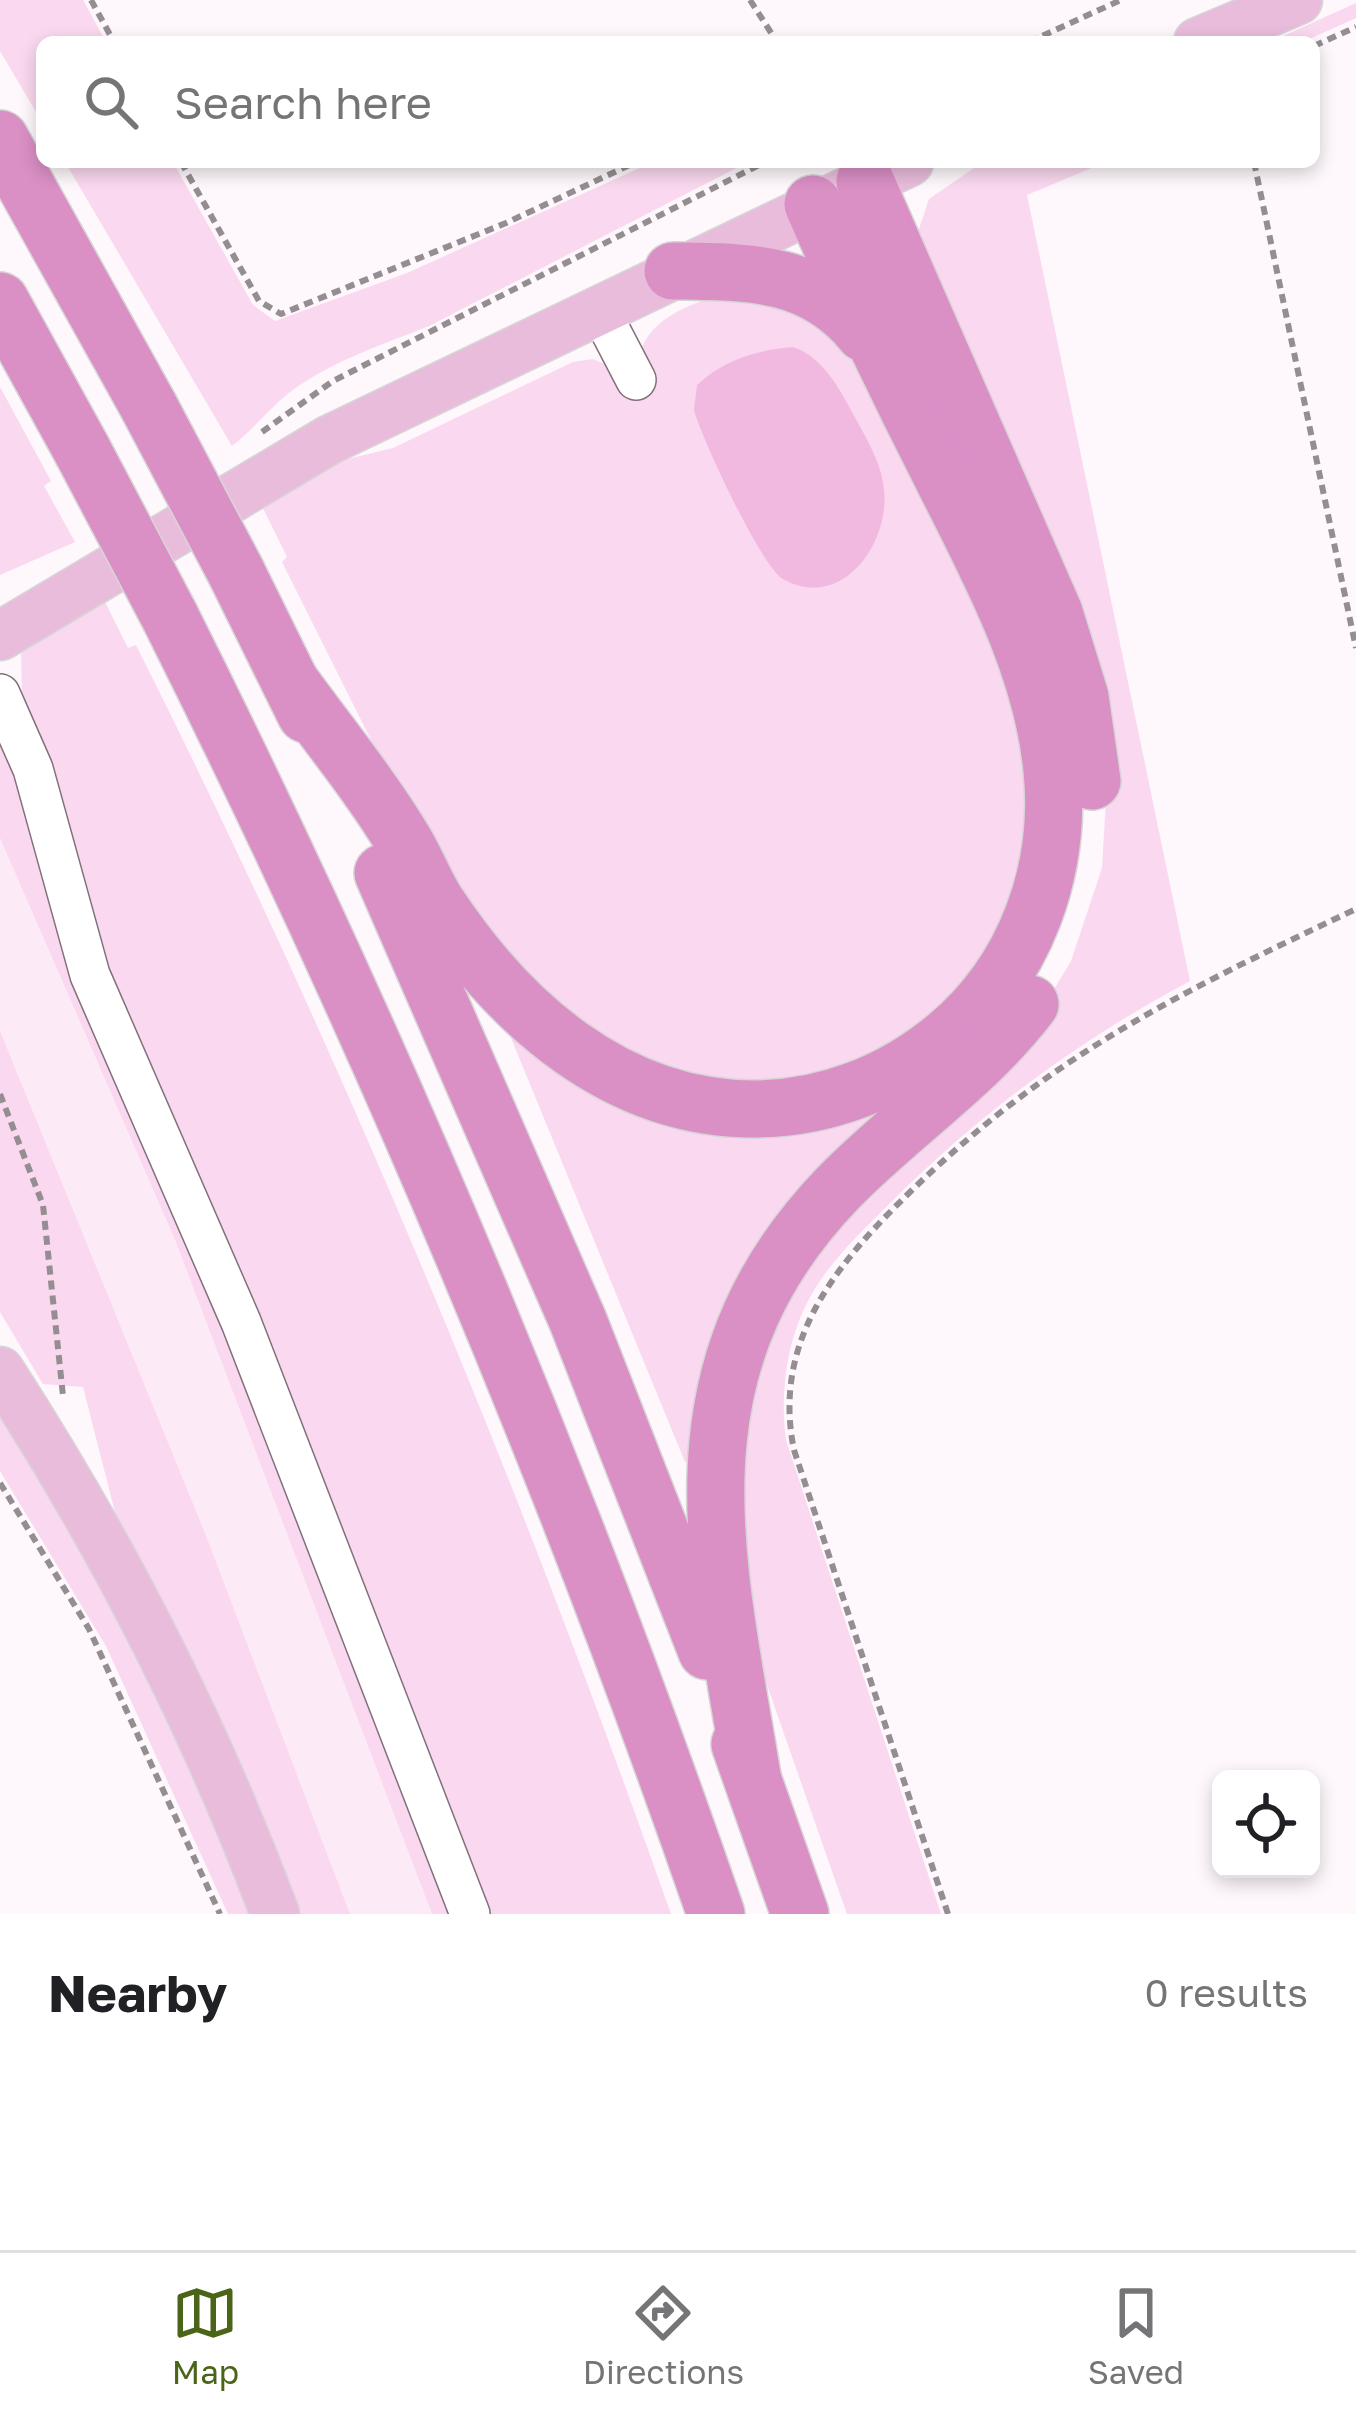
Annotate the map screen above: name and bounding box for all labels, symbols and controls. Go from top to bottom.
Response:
search box [36,36,1320,168]
icon: search [78,69,144,135]
text: Search here [174,75,432,129]
map controls [1212,1770,1320,1878]
button: locate [1212,1770,1320,1878]
text: Nearby [48,1962,227,2023]
text: 0 results [1144,1969,1308,2016]
tab: Map [172,2280,239,2391]
tab: Directions [583,2280,744,2391]
tab: Saved [1088,2280,1184,2391]

